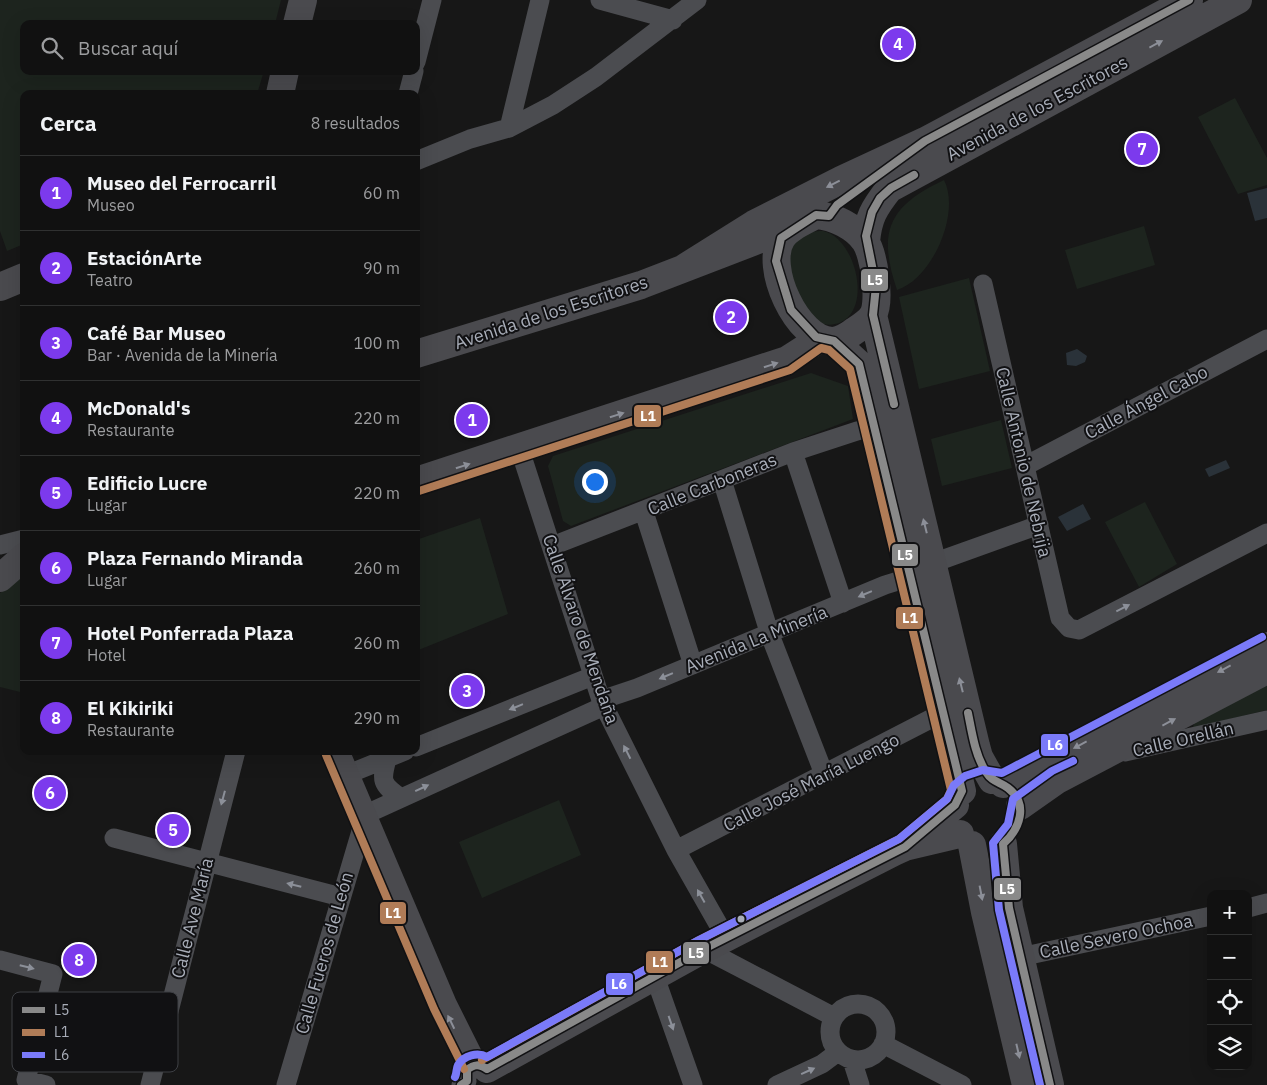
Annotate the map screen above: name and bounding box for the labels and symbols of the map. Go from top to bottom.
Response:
pin: 4 [882,25,914,63]
one-way arrow [1149,40,1163,48]
street label: Avenida de los Escritores [942,50,1132,166]
pin: 7 [1126,130,1158,168]
one-way arrow [826,180,840,188]
line badge: L5 [860,268,889,292]
street label: Avenida de los Escritores [451,270,651,354]
text: L5 [867,271,883,289]
pin: 2 [715,298,747,336]
street label: Calle Ángel Cabo [1081,360,1211,444]
one-way arrow [764,361,779,368]
street label: Calle Antonio de Nebrija [991,365,1057,560]
pin: 1 [456,401,488,439]
line badge: L1 [633,404,662,428]
text: L1 [640,407,657,425]
one-way arrow [609,410,624,418]
street label: Calle Carboneras [644,448,780,520]
one-way arrow [455,462,470,469]
your location [582,469,608,495]
one-way arrow [921,519,929,534]
street label: Calle Álvaro de Mendaña [538,531,624,727]
line badge: L5 [891,543,919,567]
text: L5 [897,546,913,564]
one-way arrow [857,590,872,598]
street label: Avenida La Minería [681,600,831,678]
one-way arrow [1116,604,1130,612]
line badge: L1 [895,606,924,630]
text: L1 [902,609,919,627]
one-way arrow [1217,665,1231,673]
pin: 3 [451,672,483,710]
one-way arrow [659,673,673,681]
one-way arrow [957,677,965,692]
one-way arrow [508,703,523,711]
street label: Calle Orellán [1130,716,1236,762]
one-way arrow [1162,718,1176,726]
street label: Calle José María Luengo [719,728,903,836]
line badge: L6 [1040,733,1069,757]
text: L6 [1047,736,1063,754]
one-way arrow [1073,741,1087,749]
one-way arrow [623,745,631,759]
pin: 6 [34,774,66,812]
one-way arrow [415,784,429,792]
one-way arrow [219,791,227,806]
pin: 5 [157,811,189,849]
street label: Calle Ave María [166,855,218,981]
street label: Calle Fueros de León [290,869,358,1037]
line badge: L5 [993,877,1022,901]
text: L5 [999,880,1015,898]
one-way arrow [286,881,301,889]
one-way arrow [978,885,986,901]
one-way arrow [697,889,705,904]
line badge: L1 [379,901,407,925]
text: L1 [385,904,402,922]
street label: Calle Severo Ochoa [1037,908,1195,963]
unlabelled marker [736,914,746,924]
pin: 8 [63,941,95,979]
line badge: L5 [682,941,710,965]
text: L5 [688,944,704,962]
line badge: L1 [645,950,674,974]
text: L1 [652,953,669,971]
one-way arrow [19,963,34,971]
line badge: L6 [605,972,634,996]
text: L6 [611,975,627,993]
legend [12,992,178,1072]
text: L5 [54,1001,69,1019]
one-way arrow [447,1014,455,1029]
one-way arrow [668,1015,675,1030]
text: L1 [54,1023,69,1041]
one-way arrow [1014,1044,1022,1059]
text: L6 [54,1046,69,1064]
one-way arrow [801,1066,815,1074]

